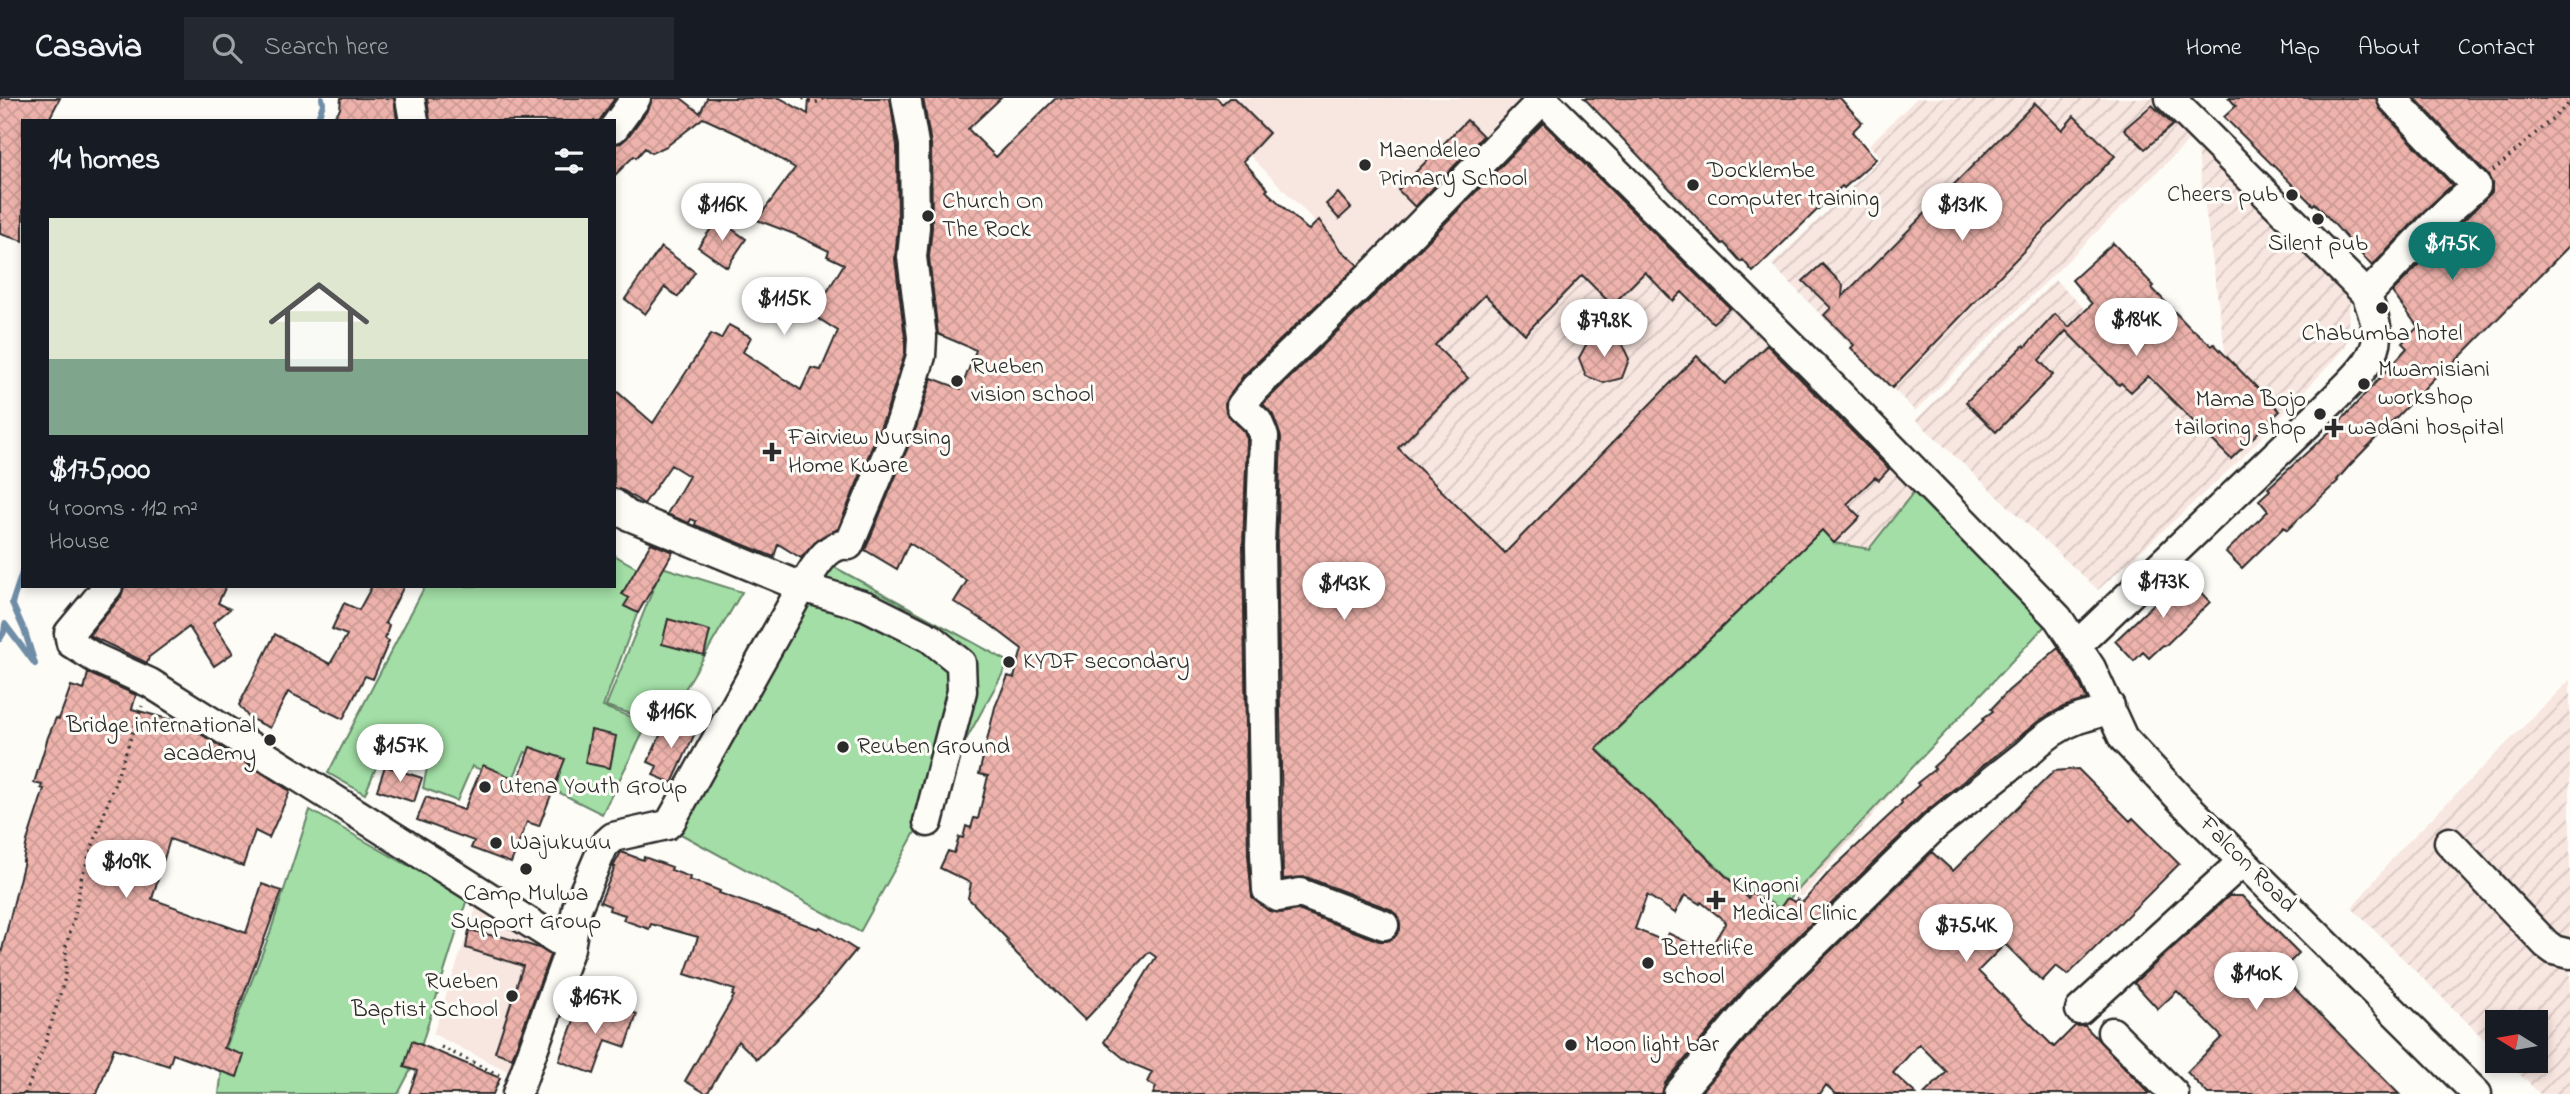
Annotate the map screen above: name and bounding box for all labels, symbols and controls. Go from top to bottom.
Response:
search box [184,17,674,80]
text: Casavia [35,24,142,72]
icon: search [208,29,246,67]
text: Search here [264,29,389,67]
text: Home [2186,31,2242,66]
text: Map [2280,31,2320,66]
text: About [2358,31,2420,66]
text: Contact [2458,31,2535,66]
place label: Maendeleo Primary School [1379,134,1527,198]
text: 14 homes [49,139,160,183]
icon: filters [550,142,588,180]
place label: Docklembe computer training [1706,154,1879,217]
marker: Maendeleo Primary School [1357,157,1373,173]
marker: Docklembe computer training [1685,177,1701,193]
place label: Cheers pub [2167,178,2278,213]
pin: $116K [673,184,771,243]
pin: $131K [1913,184,2011,243]
place label: Church On The Rock [942,185,1043,248]
marker: Cheers pub [2284,187,2300,203]
text: $116K [697,189,747,222]
text: $131K [1937,189,1987,222]
marker: Church On The Rock [920,208,936,224]
marker: Silent pub [2310,211,2326,227]
pin: $175K [2403,222,2501,282]
place label: Silent pub [2268,227,2368,262]
text: $175K [2424,228,2480,261]
icon: home [256,264,382,390]
pin: $115K [735,278,833,337]
text: $115K [758,283,810,316]
pin: $184K [2087,299,2185,358]
pin: $79.8K [1547,300,1661,359]
marker: Chabumba hotel [2374,300,2390,316]
text: $184K [2111,304,2161,337]
text: $79.8K [1577,305,1631,338]
place label: Chabumba hotel [2302,317,2462,352]
place label: Rueben vision school [971,350,1094,413]
place label: Mwamisiani workshop [2378,353,2490,416]
marker: Rueben vision school [949,373,965,389]
marker: Mwamisiani workshop [2356,376,2372,392]
place label: Mama Bojo tailoring shop [2175,383,2306,446]
marker: Mama Bojo tailoring shop [2312,406,2328,422]
place label: wadani hospital [2348,411,2504,446]
marker: wadani hospital [2326,420,2342,436]
place label: Fairview Nursing Home Kware [787,421,951,484]
marker: Fairview Nursing Home Kware [762,442,782,462]
text: $175,000 [49,449,150,493]
text: 4 rooms · 112 m² [49,493,198,526]
text: House [49,526,109,559]
pin: $173K [2114,560,2212,620]
pin: $143K [1295,562,1393,622]
text: $173K [2137,566,2189,599]
text: $143K [1318,568,1370,601]
place label: KYDF secondary [1023,645,1190,681]
marker: KYDF secondary [1001,654,1017,670]
pin: $116K [622,690,720,750]
text: $116K [646,696,696,729]
place label: Bridge international academy [65,709,256,773]
pin: $157K [351,724,449,784]
text: $157K [372,730,428,763]
place label: Reuben Ground [857,730,1010,765]
marker: Bridge international academy [262,732,278,748]
marker: Reuben Ground [835,739,851,755]
place label: Utena Youth Group [499,770,687,805]
marker: Utena Youth Group [477,779,493,795]
street label: Falcon Road [2189,807,2304,922]
place label: Wajukuuu [510,826,612,861]
marker: Wajukuuu [488,835,504,851]
pin: $109K [77,840,175,900]
text: $109K [101,846,151,879]
marker: Camp Mulwa Support Group [518,861,534,877]
place label: Kingoni Medical Clinic [1732,869,1857,932]
place label: Camp Mulwa Support Group [451,877,601,940]
marker: Kingoni Medical Clinic [1706,890,1726,910]
pin: $75.4K [1909,904,2023,964]
text: $75.4K [1935,910,1997,943]
place label: Betterlife school [1661,932,1754,995]
pin: $140K [2207,953,2305,1012]
marker: Betterlife school [1640,955,1656,971]
text: $140K [2230,958,2282,991]
place label: Rueben Baptist School [350,965,498,1028]
pin: $167K [546,976,644,1036]
text: $167K [569,982,621,1015]
marker: Rueben Baptist School [504,988,520,1004]
north arrow [2485,1010,2548,1073]
map controls [2485,1010,2548,1073]
place label: Moon light bar [1585,1028,1720,1063]
marker: Moon light bar [1563,1037,1579,1053]

